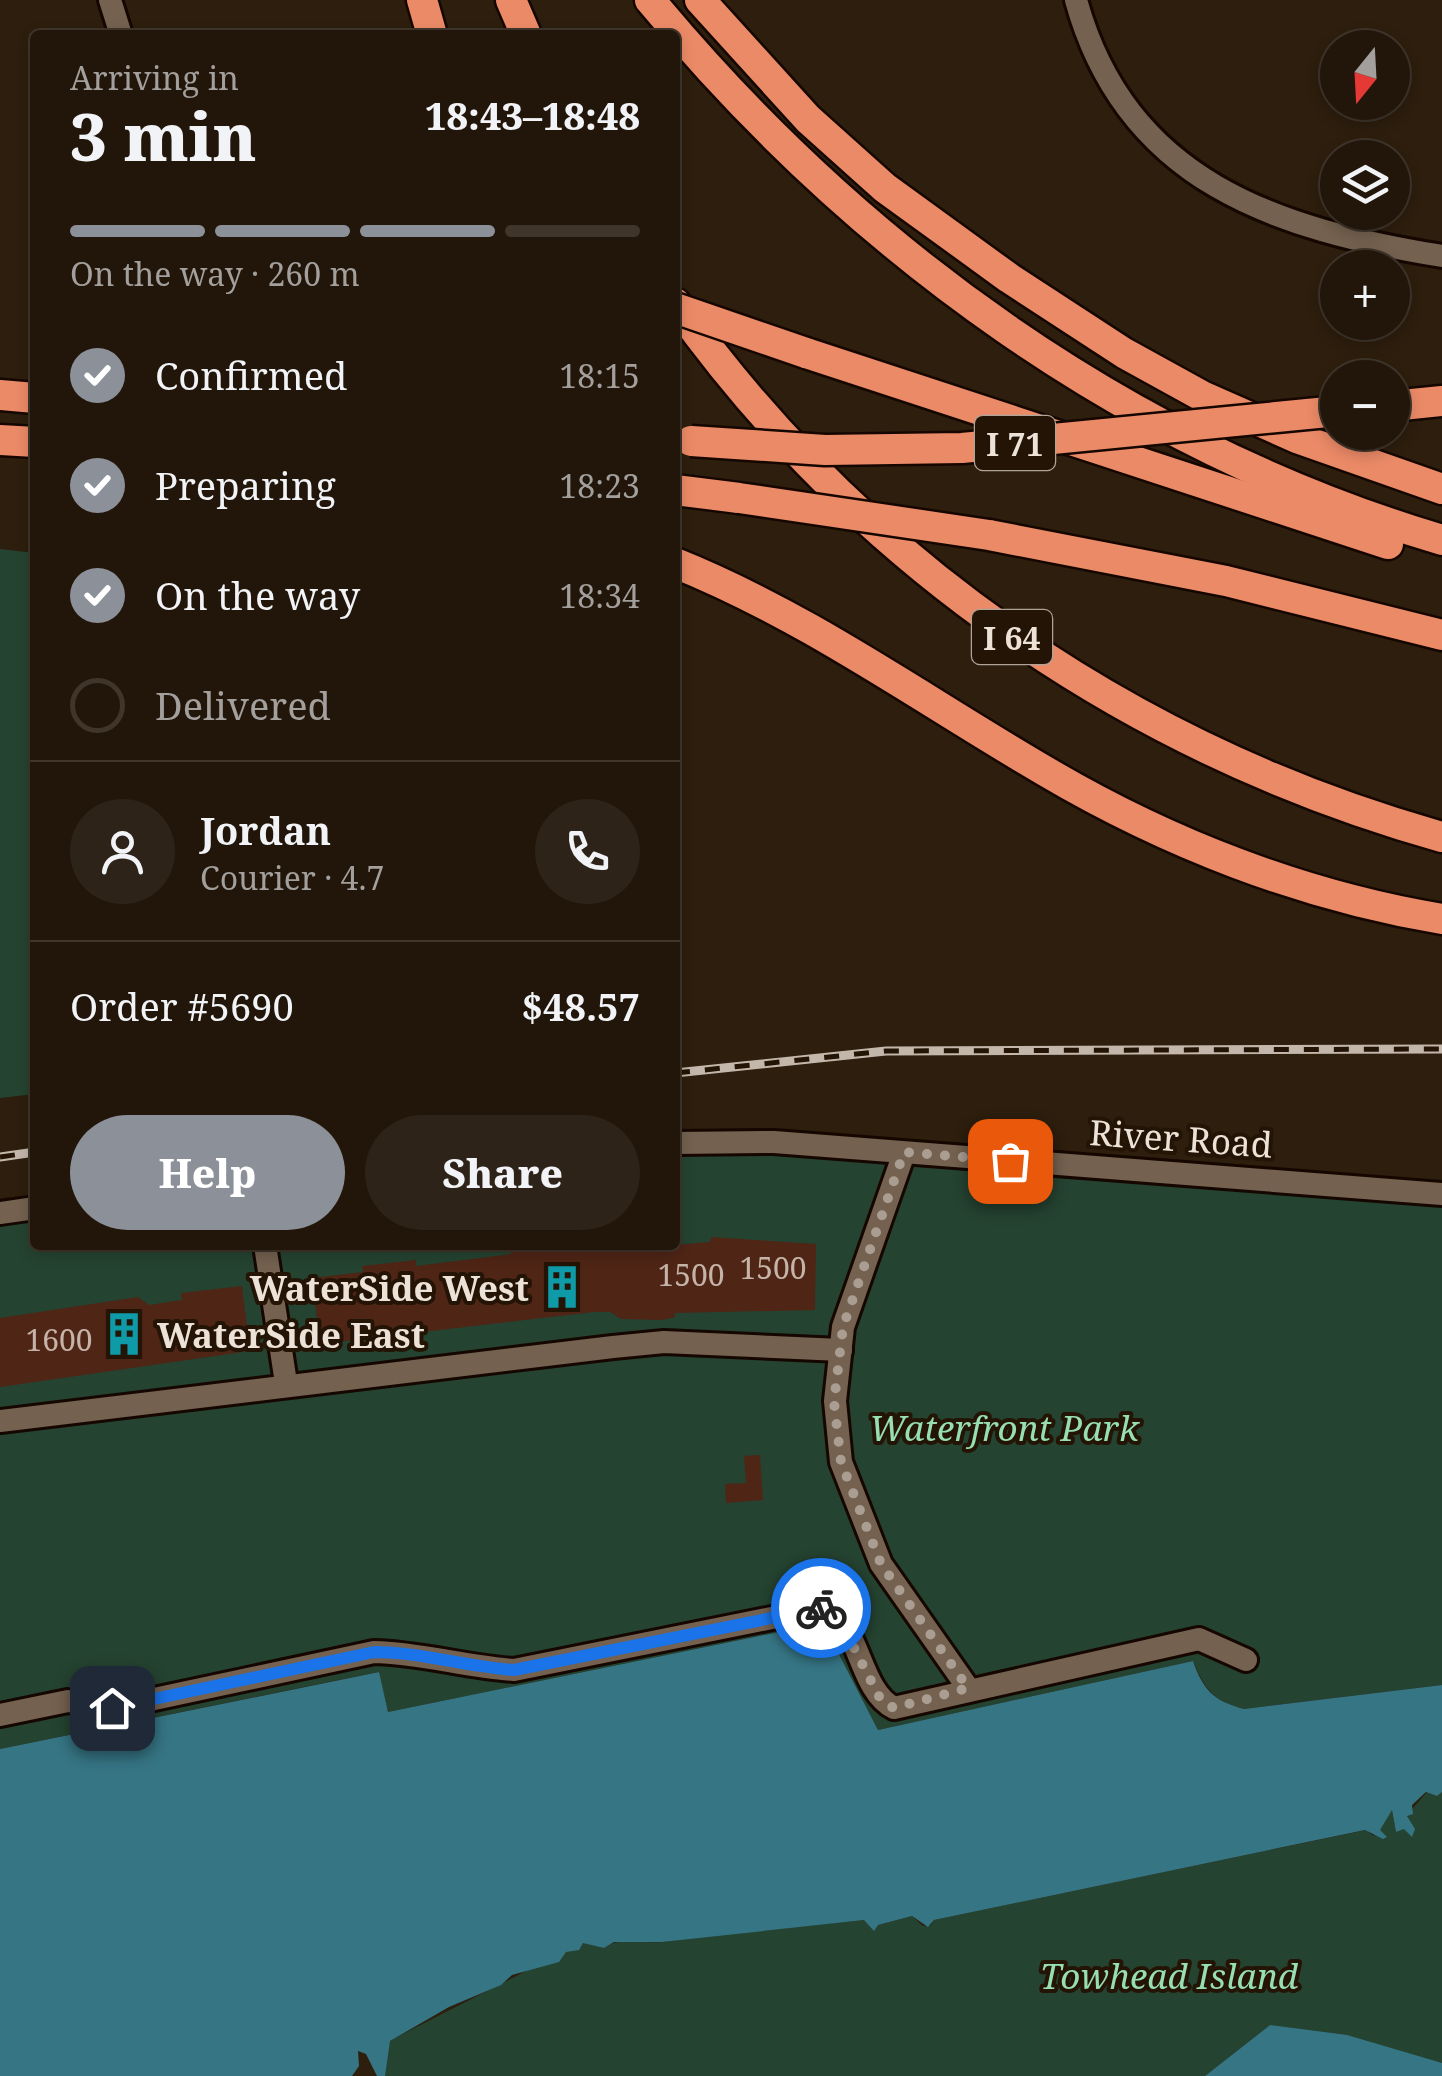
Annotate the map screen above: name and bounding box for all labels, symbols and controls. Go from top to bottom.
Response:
north arrow [1320,30,1410,120]
map controls [1320,30,1410,450]
text: Arriving in [70,56,239,99]
text: 18:43–18:48 [425,89,640,141]
text: 3 min [70,92,257,180]
button: layers [1320,140,1410,230]
button: + [1320,250,1410,340]
text: On the way · 260 m [70,252,360,295]
icon: check [70,348,125,403]
text: Confirmed [155,349,347,401]
text: 18:15 [559,354,640,397]
button: − [1320,360,1410,450]
road number: I 71 [975,416,1055,470]
icon: check [70,458,125,513]
text: Preparing [155,459,336,511]
text: 18:23 [559,464,640,507]
icon: check [70,568,125,623]
text: On the way [155,569,360,621]
text: 18:34 [559,574,640,617]
road number: I 64 [972,610,1052,664]
text: Delivered [155,679,331,731]
button: person [70,799,175,904]
button: phone [535,799,640,904]
text: Jordan [200,804,331,856]
text: Courier · 4.7 [200,856,384,899]
text: Order #5690 [70,980,294,1032]
text: $48.57 [521,980,640,1032]
street label: River Road [1088,1108,1274,1168]
button: Help [70,1115,345,1230]
button: Share [365,1115,640,1230]
pin [968,1119,1053,1204]
icon: bag [983,1134,1038,1189]
house number: 1500 [739,1247,807,1288]
house number: 1500 [657,1254,725,1295]
building icon: WaterSide West [538,1263,586,1311]
place label: WaterSide West [250,1264,529,1311]
building icon: WaterSide East [100,1310,148,1358]
place label: WaterSide East [157,1311,425,1358]
house number: 1600 [25,1319,93,1360]
park label: Waterfront Park [869,1404,1140,1451]
courier [771,1558,871,1658]
icon: bike [794,1581,849,1636]
pin [70,1666,155,1751]
icon: home [85,1681,140,1736]
park label: Towhead Island [1040,1952,1299,1999]

